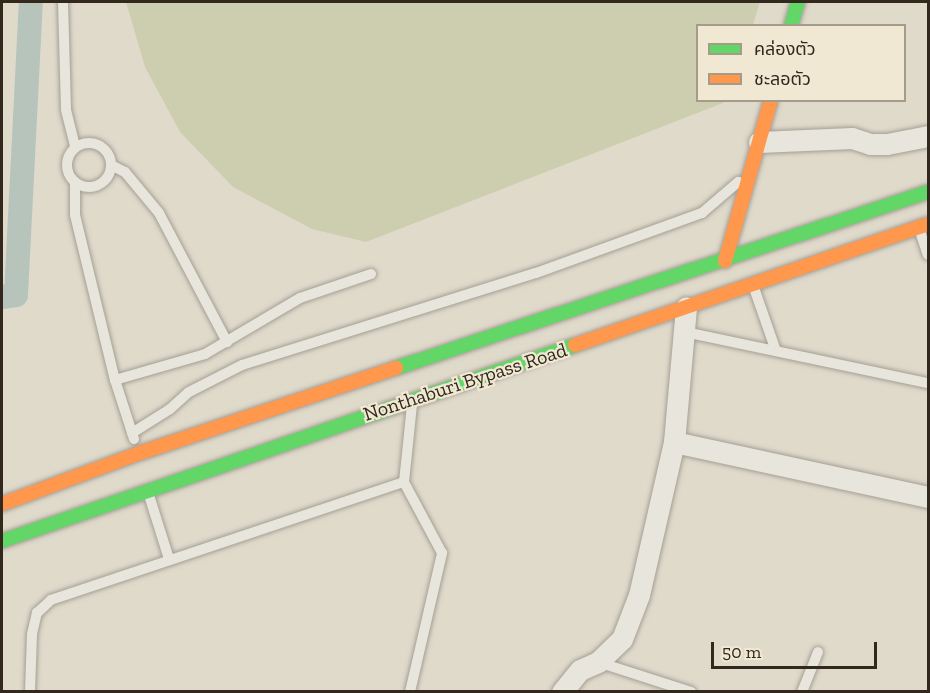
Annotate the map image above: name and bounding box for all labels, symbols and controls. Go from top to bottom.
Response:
legend [696,24,906,102]
text: คล่องตัว [754,38,816,60]
text: ชะลอตัว [754,68,811,90]
street label: Nonthaburi Bypass Road [360,338,570,426]
scale bar [714,630,880,668]
text: 50 m [722,641,761,663]

